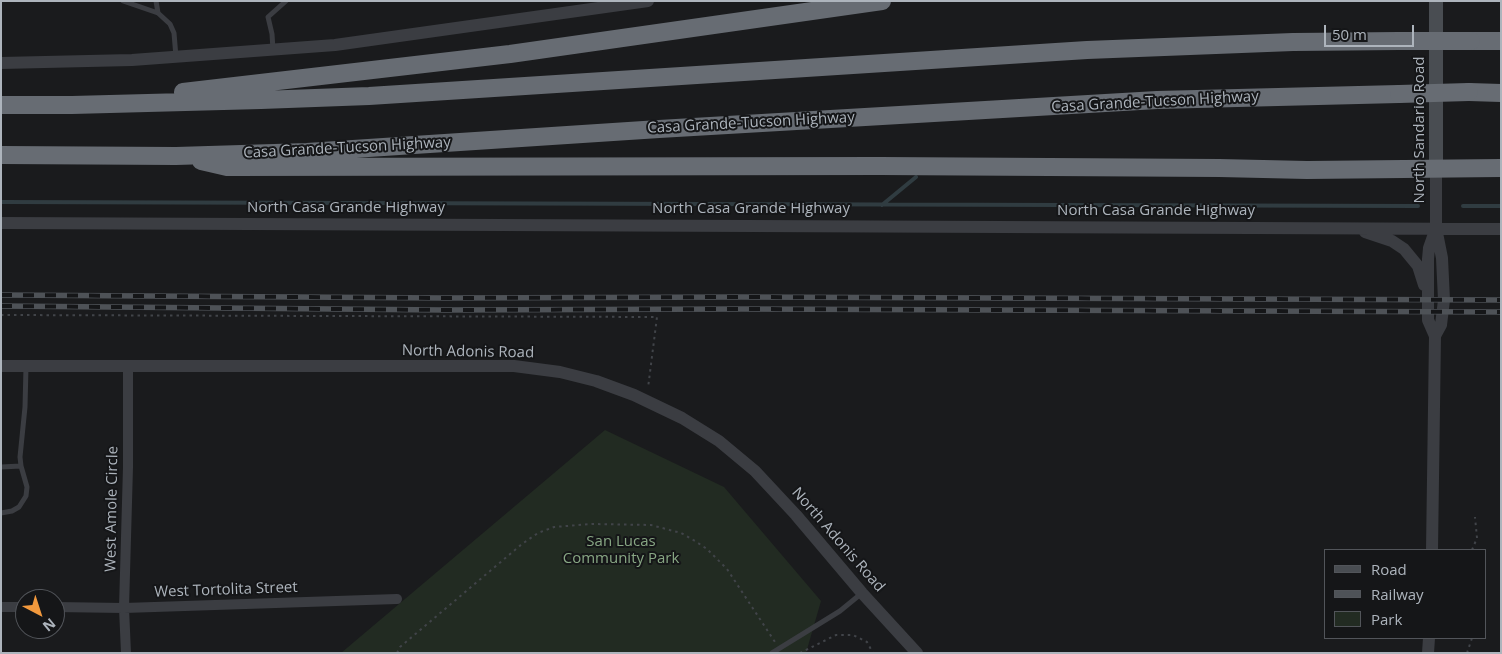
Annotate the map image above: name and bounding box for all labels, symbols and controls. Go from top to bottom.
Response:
scale bar [1327,15,1417,47]
text: 50 m [1332,24,1367,44]
street label: North Sandario Road [1411,57,1429,203]
street label: Casa Grande-Tucson Highway [1051,88,1259,116]
street label: Casa Grande-Tucson Highway [647,109,855,137]
street label: Casa Grande-Tucson Highway [243,134,451,162]
street label: North Casa Grande Highway [247,199,445,217]
street label: North Casa Grande Highway [652,200,850,218]
street label: North Casa Grande Highway [1057,202,1255,220]
street label: North Adonis Road [402,342,534,362]
street label: West Amole Circle [102,446,122,572]
street label: North Adonis Road [788,484,888,596]
park label: San Lucas Community Park [563,533,679,568]
legend [1324,549,1487,639]
text: Road [1371,559,1407,579]
street label: West Tortolita Street [154,579,298,601]
text: Railway [1371,584,1424,604]
north arrow [15,589,65,639]
text: Park [1371,609,1402,629]
text: N [39,614,60,636]

